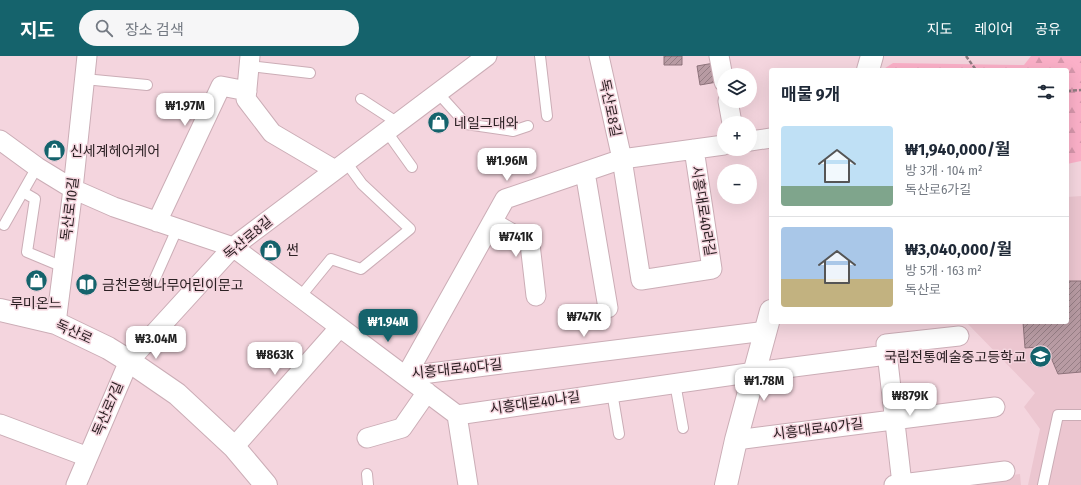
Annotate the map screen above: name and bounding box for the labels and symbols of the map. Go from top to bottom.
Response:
street label: 독산로8길 [596,78,624,138]
pin: ₩1.97M [152,93,218,127]
shop icon: 네일그대와 [425,110,451,136]
place label: 네일그대와 [454,115,519,132]
shop icon: 신세계헤어케어 [42,138,68,164]
place label: 신세계헤어케어 [70,143,160,160]
pin: ₩1.96M [474,148,540,182]
street label: 시흥대로40라길 [687,165,719,257]
street label: 독산로10길 [58,176,82,242]
street label: 독산로8길 [220,213,276,263]
pin: ₩741K [488,224,544,258]
shop icon: 썬 [257,237,283,263]
place label: 썬 [286,242,299,259]
shop icon: 루미온느 [23,268,49,294]
library icon: 금천은행나무어린이문고 [74,272,100,298]
place label: 금천은행나무어린이문고 [102,277,244,294]
place label: 루미온느 [10,295,62,312]
pin: ₩747K [556,304,612,338]
pin: ₩1.94M [355,309,421,343]
street label: 독산로 [53,316,95,348]
pin: ₩3.04M [123,326,189,360]
pin: ₩863K [247,342,303,376]
school or university icon: 국립전통예술중고등학교 [1028,344,1054,370]
place label: 국립전통예술중고등학교 [884,349,1026,366]
street label: 시흥대로40다길 [411,356,503,382]
pin: ₩1.78M [731,368,797,402]
street label: 독산로7길 [89,379,127,439]
pin: ₩879K [882,383,938,417]
street label: 시흥대로40나길 [489,388,581,418]
street label: 시흥대로40가길 [772,415,864,443]

